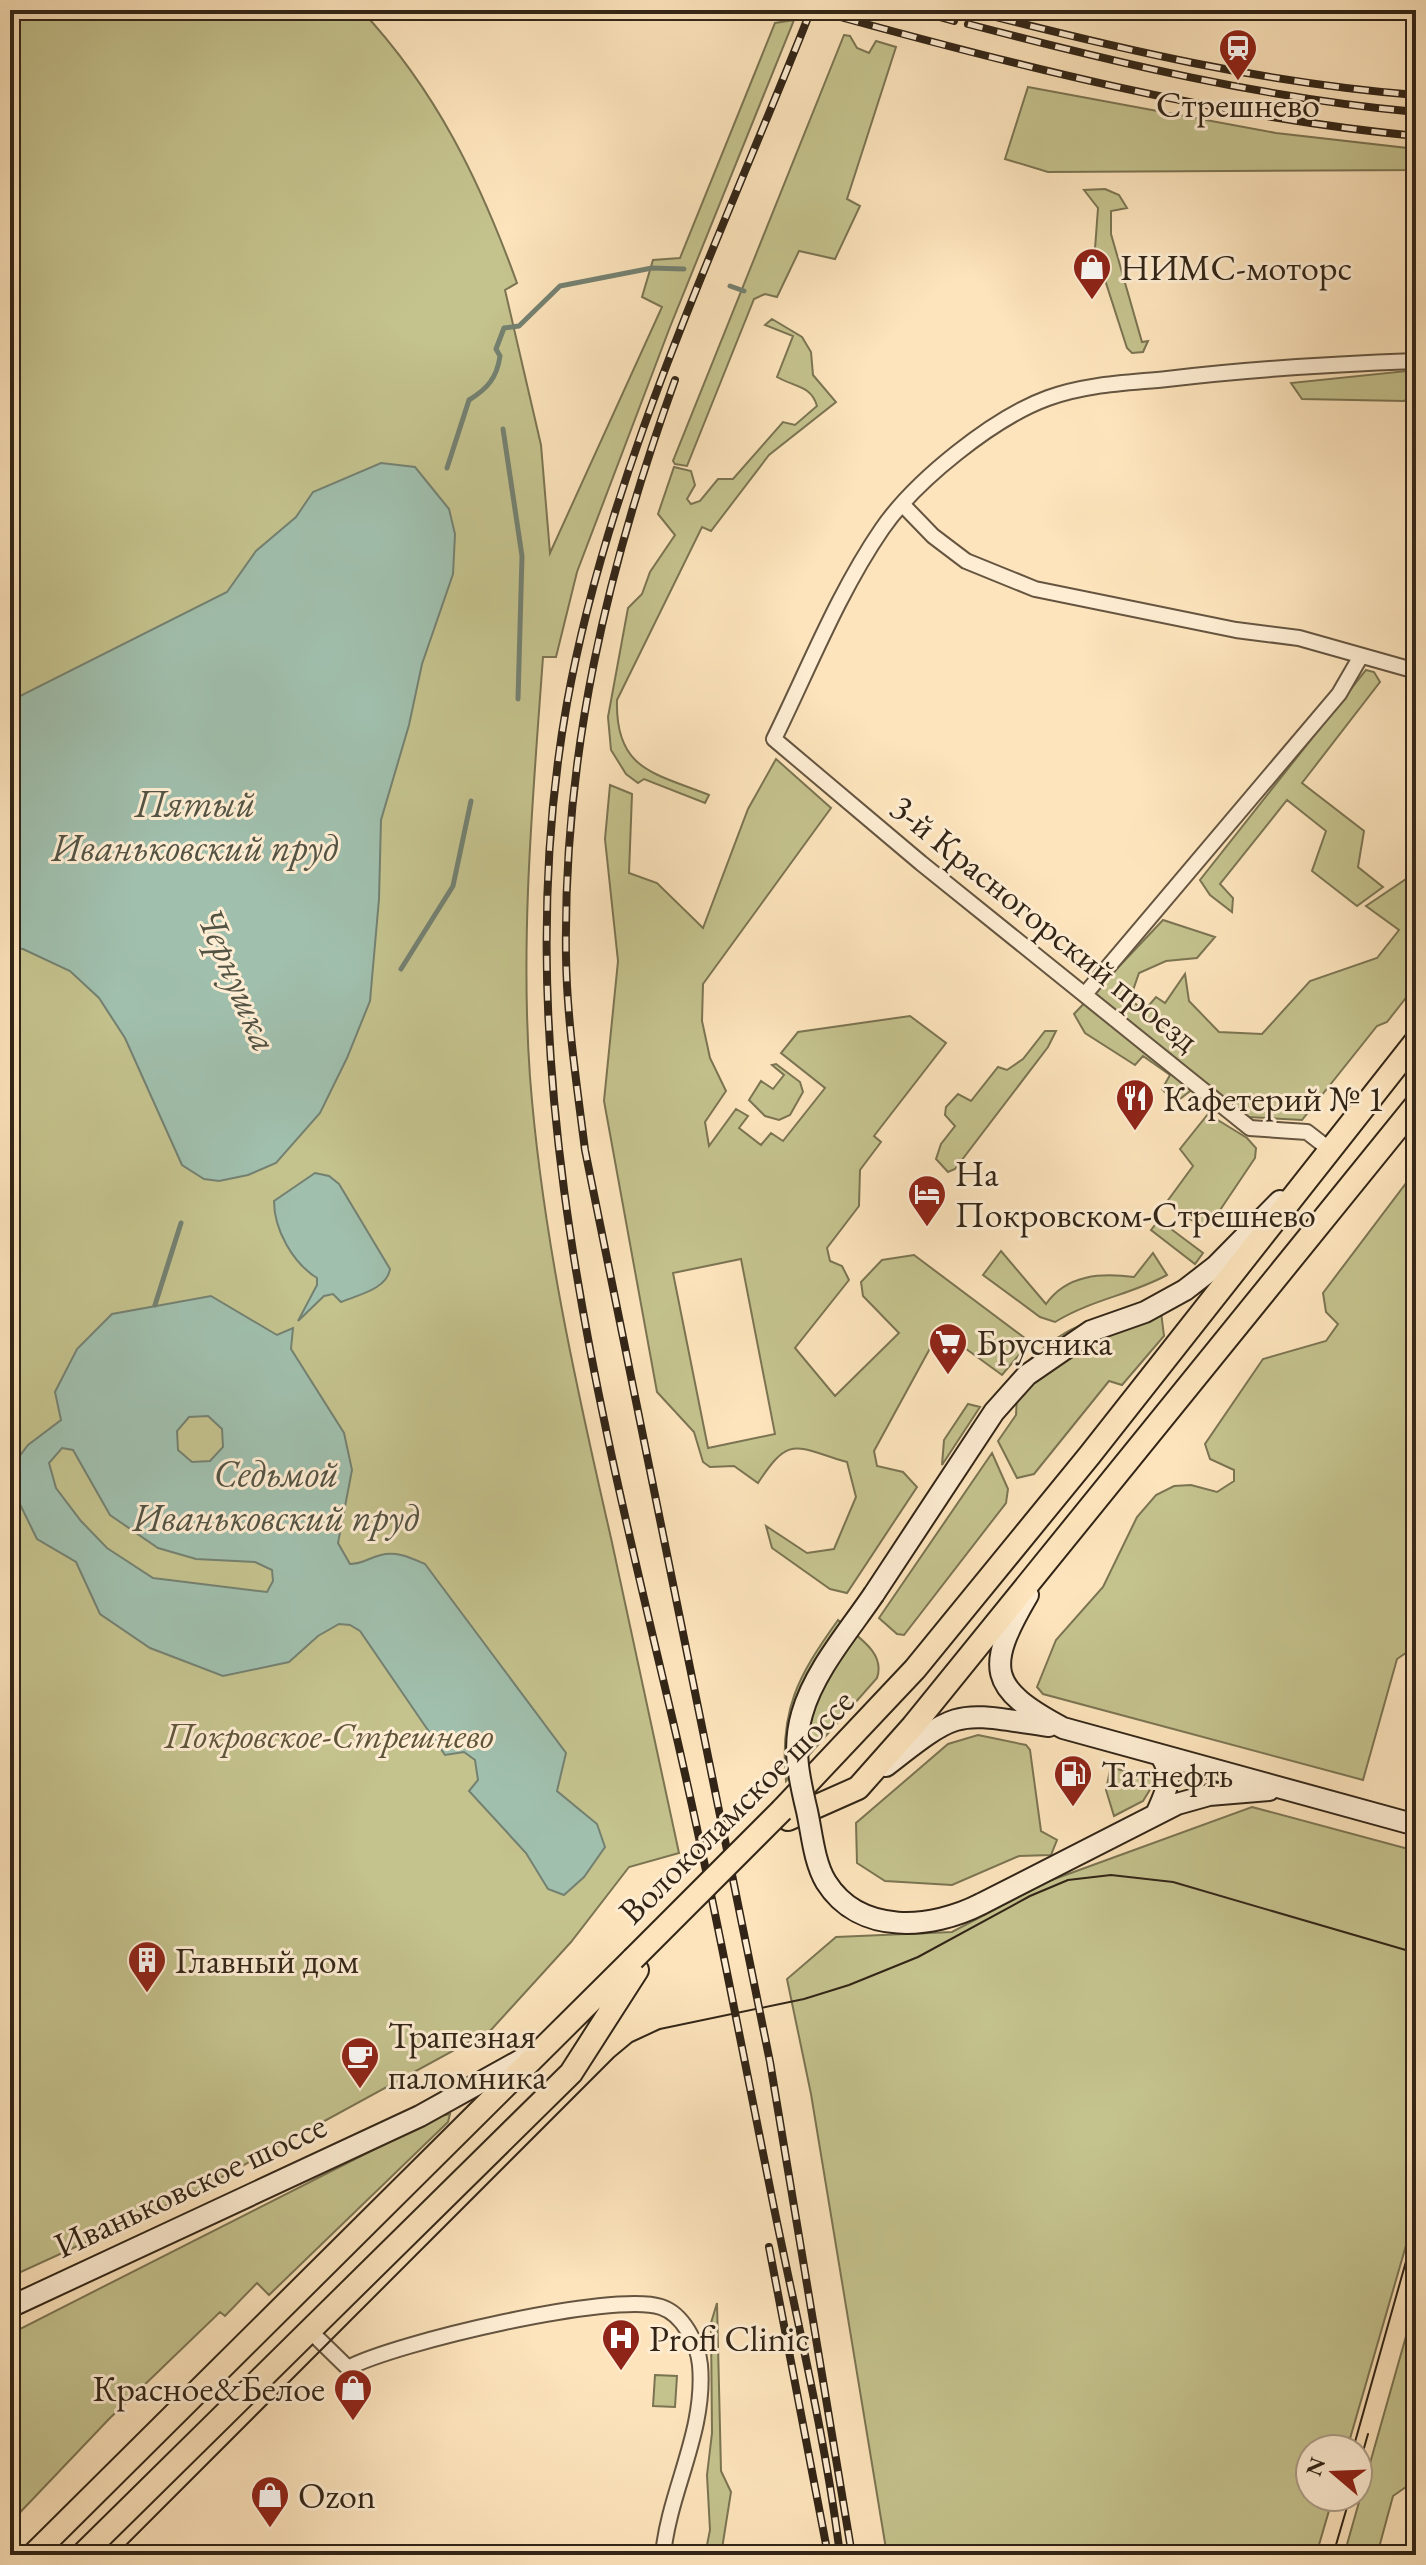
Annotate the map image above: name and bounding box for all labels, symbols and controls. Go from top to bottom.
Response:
station icon: Стрешнево [1217,27,1259,82]
place label: Стрешнево [1156,81,1320,128]
place label: НИМС-моторс [1120,244,1352,291]
shop icon: НИМС-моторс [1071,246,1113,301]
water label: Пятый Иваньковский пруд [51,778,339,871]
street label: 3-й Красногорский проезд [881,784,1209,1062]
water label: Чернушка [186,899,290,1059]
place label: Кафетерий № 1 [1163,1075,1385,1122]
restaurant icon: Кафетерий № 1 [1114,1077,1156,1132]
place label: На Покровском-Стрешнево [955,1150,1316,1238]
hotel icon: На Покровском-Стрешнево [906,1173,948,1228]
place label: Брусника [976,1319,1113,1366]
supermarket icon: Брусника [927,1321,969,1376]
water label: Седьмой Иваньковский пруд [132,1448,420,1541]
street label: Волоколамское шоссе [608,1678,864,1934]
park label: Покровское-Стрешнево [163,1712,494,1759]
place label: Татнефть [1101,1751,1233,1798]
fuel station icon: Татнефть [1052,1753,1094,1808]
place label: Главный дом [175,1937,359,1984]
building icon: Главный дом [126,1939,168,1994]
place label: Трапезная паломника [388,2012,547,2100]
cafe icon: Трапезная паломника [339,2035,381,2090]
street label: Иваньковское шоссе [46,2101,334,2269]
place label: Profi Clinic [649,2315,810,2362]
hospital icon: Profi Clinic [600,2317,642,2372]
place label: Красное&Белое [93,2365,325,2412]
shop icon: Красное&Белое [332,2367,374,2422]
north arrow [1294,2433,1374,2513]
text: N [1299,2453,1332,2480]
place label: Ozon [298,2472,376,2519]
shop icon: Ozon [249,2474,291,2529]

